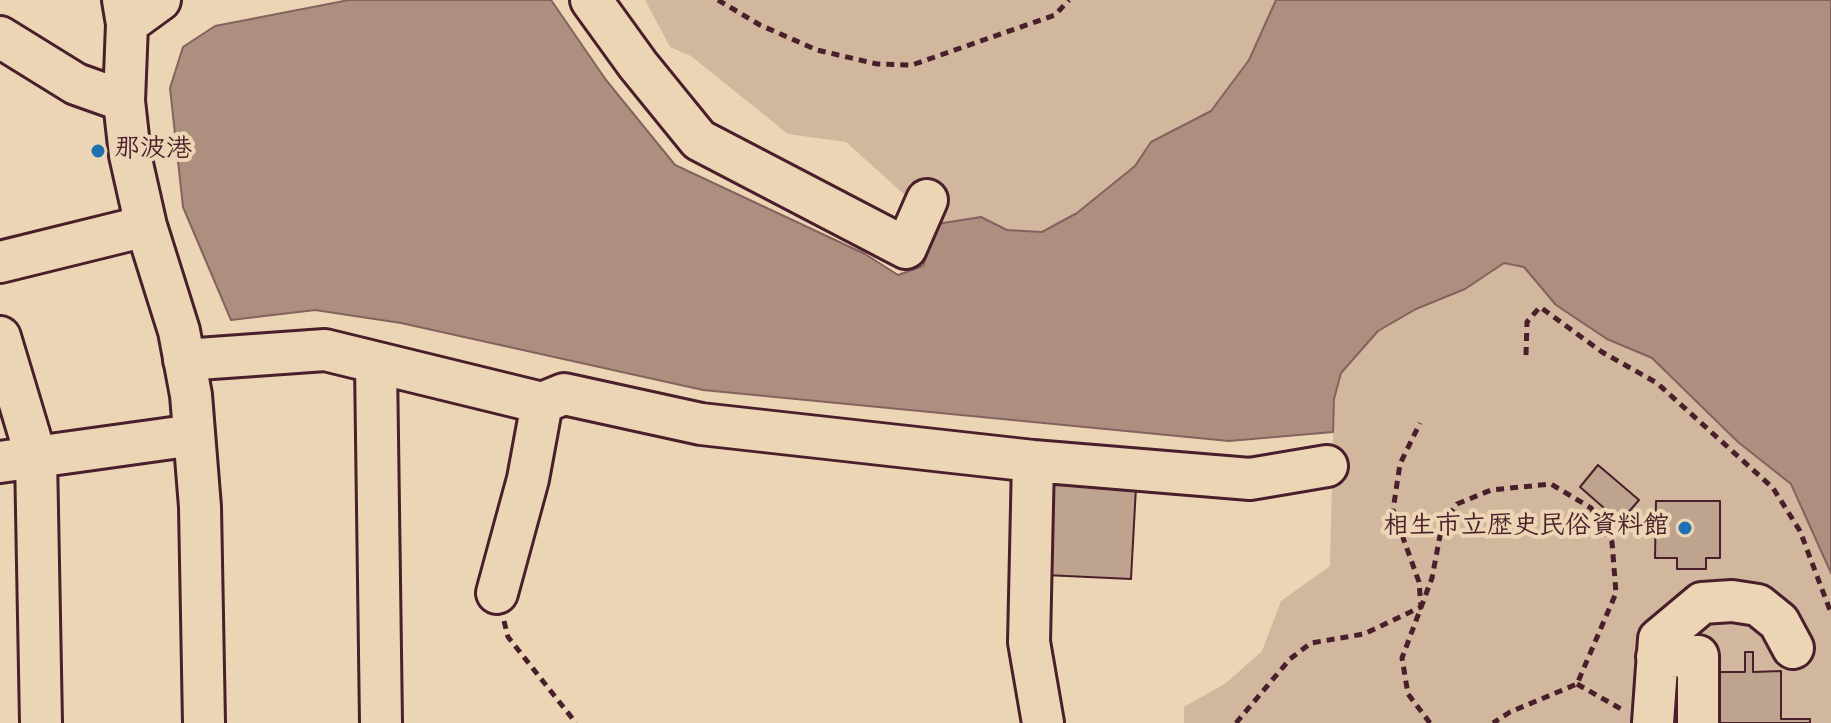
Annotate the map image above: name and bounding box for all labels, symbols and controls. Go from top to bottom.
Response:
place label: 那波港 [114,135,192,167]
marker: 那波港 [89,142,107,160]
place label: 相生市立歴史民俗資料館 [1383,512,1669,544]
marker: 相生市立歴史民俗資料館 [1676,519,1694,537]

